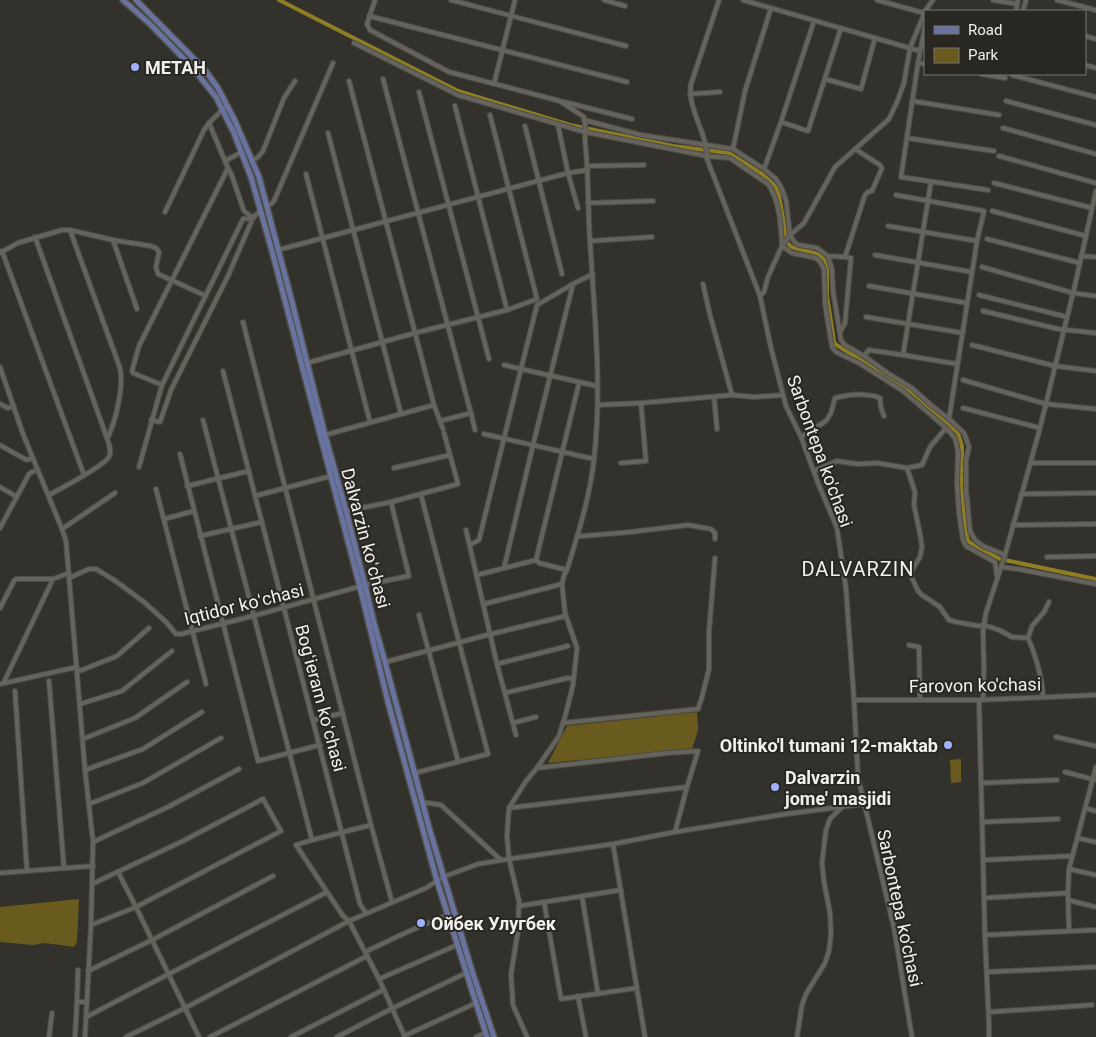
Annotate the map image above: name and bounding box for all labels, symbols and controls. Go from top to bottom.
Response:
legend [924,10,1086,75]
text: Road [968,21,1002,39]
text: Park [968,46,999,64]
place label: МЕТАН [145,57,206,78]
marker: МЕТАН [129,61,141,73]
street label: Sarbontepa ko'chasi [783,372,857,530]
street label: Dalvarzin koʻchasi [337,466,395,610]
district label: DALVARZIN [801,557,915,581]
street label: Iqtidor koʻchasi [182,579,306,629]
street label: Bogʻieram koʻchasi [291,622,351,774]
street label: Farovon ko'chasi [909,673,1041,697]
place label: Oltinko'l tumani 12-maktab [720,735,938,756]
marker: Oltinko'l tumani 12-maktab [942,739,954,751]
place label: Dalvarzin jome' masjidi [784,767,891,809]
marker: Dalvarzin jome' masjidi [769,781,781,793]
street label: Sarbontepa ko'chasi [873,827,927,989]
place label: Ойбек Улугбек [431,913,557,934]
marker: Ойбек Улугбек [415,917,427,929]

